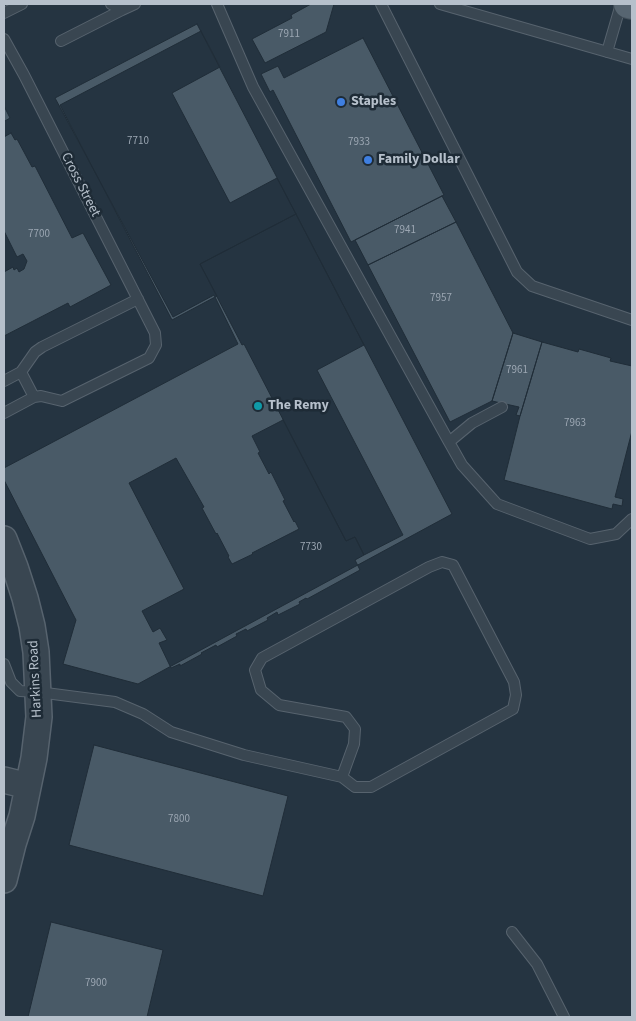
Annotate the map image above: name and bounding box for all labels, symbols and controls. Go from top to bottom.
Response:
house number: 7911 [278,28,300,42]
place label: Staples [351,94,396,110]
marker: Staples [335,96,347,108]
house number: 7710 [127,135,149,149]
house number: 7933 [348,136,370,150]
street label: Cross Street [57,150,103,220]
place label: Family Dollar [378,152,460,168]
marker: Family Dollar [362,154,374,166]
house number: 7941 [394,224,416,238]
house number: 7700 [28,228,50,242]
house number: 7957 [430,292,452,306]
house number: 7961 [506,364,528,378]
place label: The Remy [268,398,329,414]
marker: The Remy [252,400,264,412]
house number: 7963 [564,417,586,431]
house number: 7730 [300,541,322,555]
street label: Harkins Road [26,640,46,718]
house number: 7800 [168,813,190,827]
house number: 7900 [85,977,107,991]

